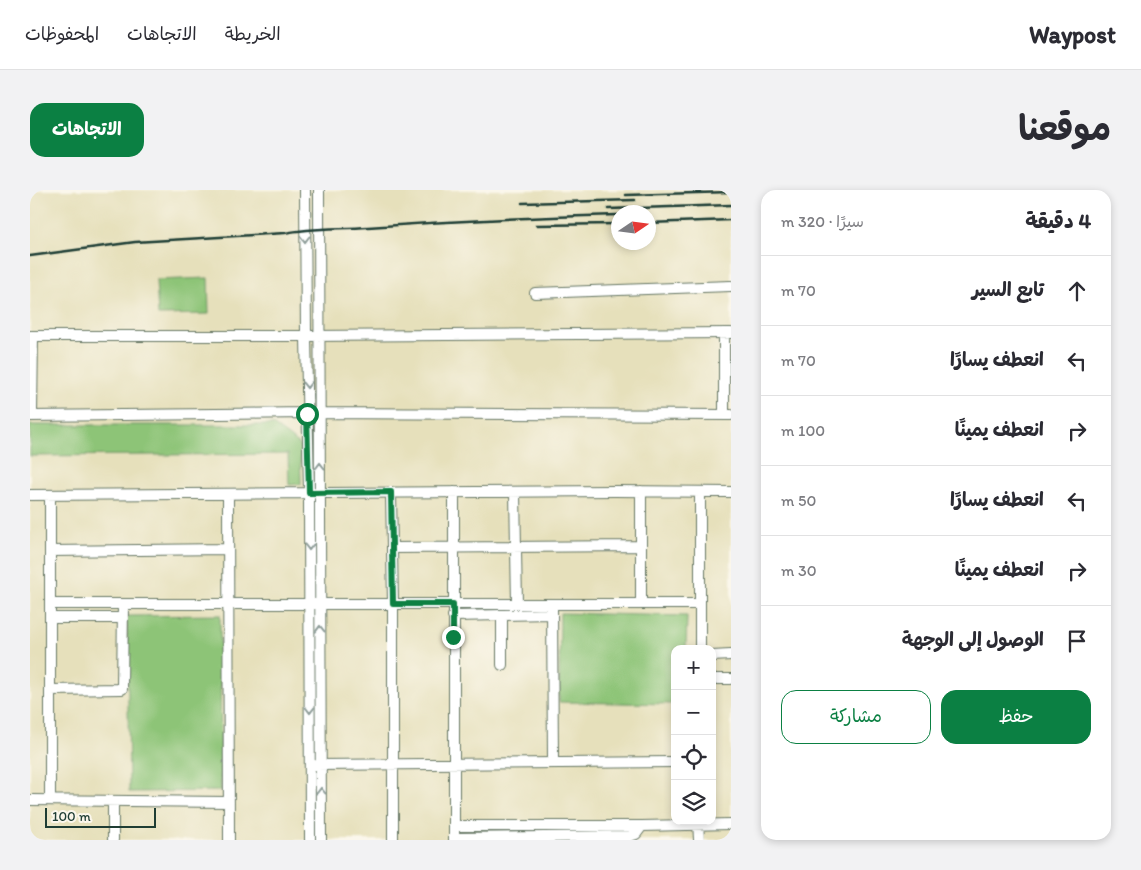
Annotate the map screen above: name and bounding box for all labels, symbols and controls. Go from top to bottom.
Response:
text: Waypost [1029,20,1116,49]
text: المحفوظات [25,23,99,45]
text: الاتجاهات [127,23,197,45]
text: الخريطة [225,23,281,45]
button: الاتجاهات [30,103,144,157]
text: موقعنا [1018,107,1111,149]
north arrow [611,205,656,250]
text: 4 دقيقة [1025,208,1091,233]
text: سيرًا · 320 m [781,212,864,231]
one-way arrow [300,235,310,243]
icon: ahead [1063,277,1091,305]
text: تابع السير [972,278,1044,301]
text: 70 m [781,281,816,300]
icon: left [1063,347,1091,375]
text: انعطف يسارًا [950,348,1044,371]
text: 70 m [781,351,816,370]
one-way arrow [301,381,312,389]
route start [296,403,319,426]
icon: right [1063,417,1091,445]
text: انعطف يمينًا [955,418,1044,441]
text: 100 m [781,421,825,440]
one-way arrow [315,462,325,470]
icon: left [1063,487,1091,515]
text: انعطف يسارًا [950,488,1044,511]
text: 50 m [781,491,816,510]
one-way arrow [304,544,314,552]
icon: right [1063,557,1091,585]
text: انعطف يمينًا [955,558,1044,581]
text: 30 m [781,561,817,580]
one-way arrow [315,625,326,633]
route end [442,626,465,649]
icon: arrive [1063,627,1091,655]
text: الوصول إلى الوجهة [902,628,1044,651]
map controls [671,645,716,825]
button: + [671,645,716,690]
button: − [671,690,716,735]
button: مشاركة [781,690,931,744]
button: حفظ [941,690,1091,744]
one-way arrow [305,706,315,714]
button: locate [671,735,716,780]
button: layers [671,780,716,825]
one-way arrow [316,787,326,795]
scale bar [45,805,156,828]
text: 100 m [52,808,91,825]

